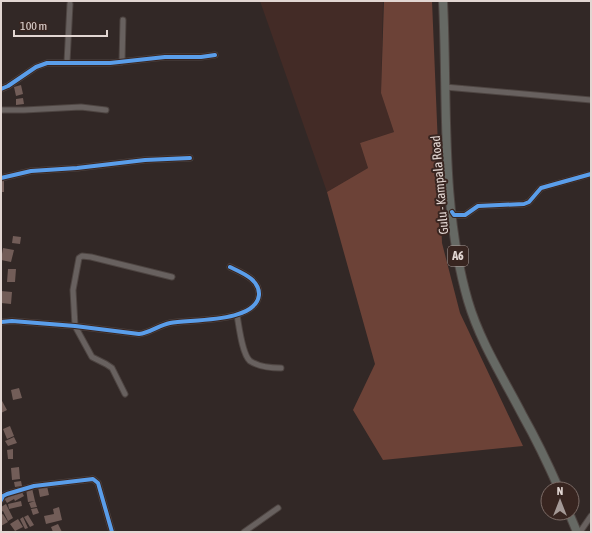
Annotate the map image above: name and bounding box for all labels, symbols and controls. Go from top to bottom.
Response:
scale bar [14,12,107,38]
text: 100 m [20,19,47,33]
street label: Gulu - Kampala Road [428,135,451,235]
road number: A6 [448,246,468,266]
north arrow [540,481,580,521]
text: N [557,485,563,497]

